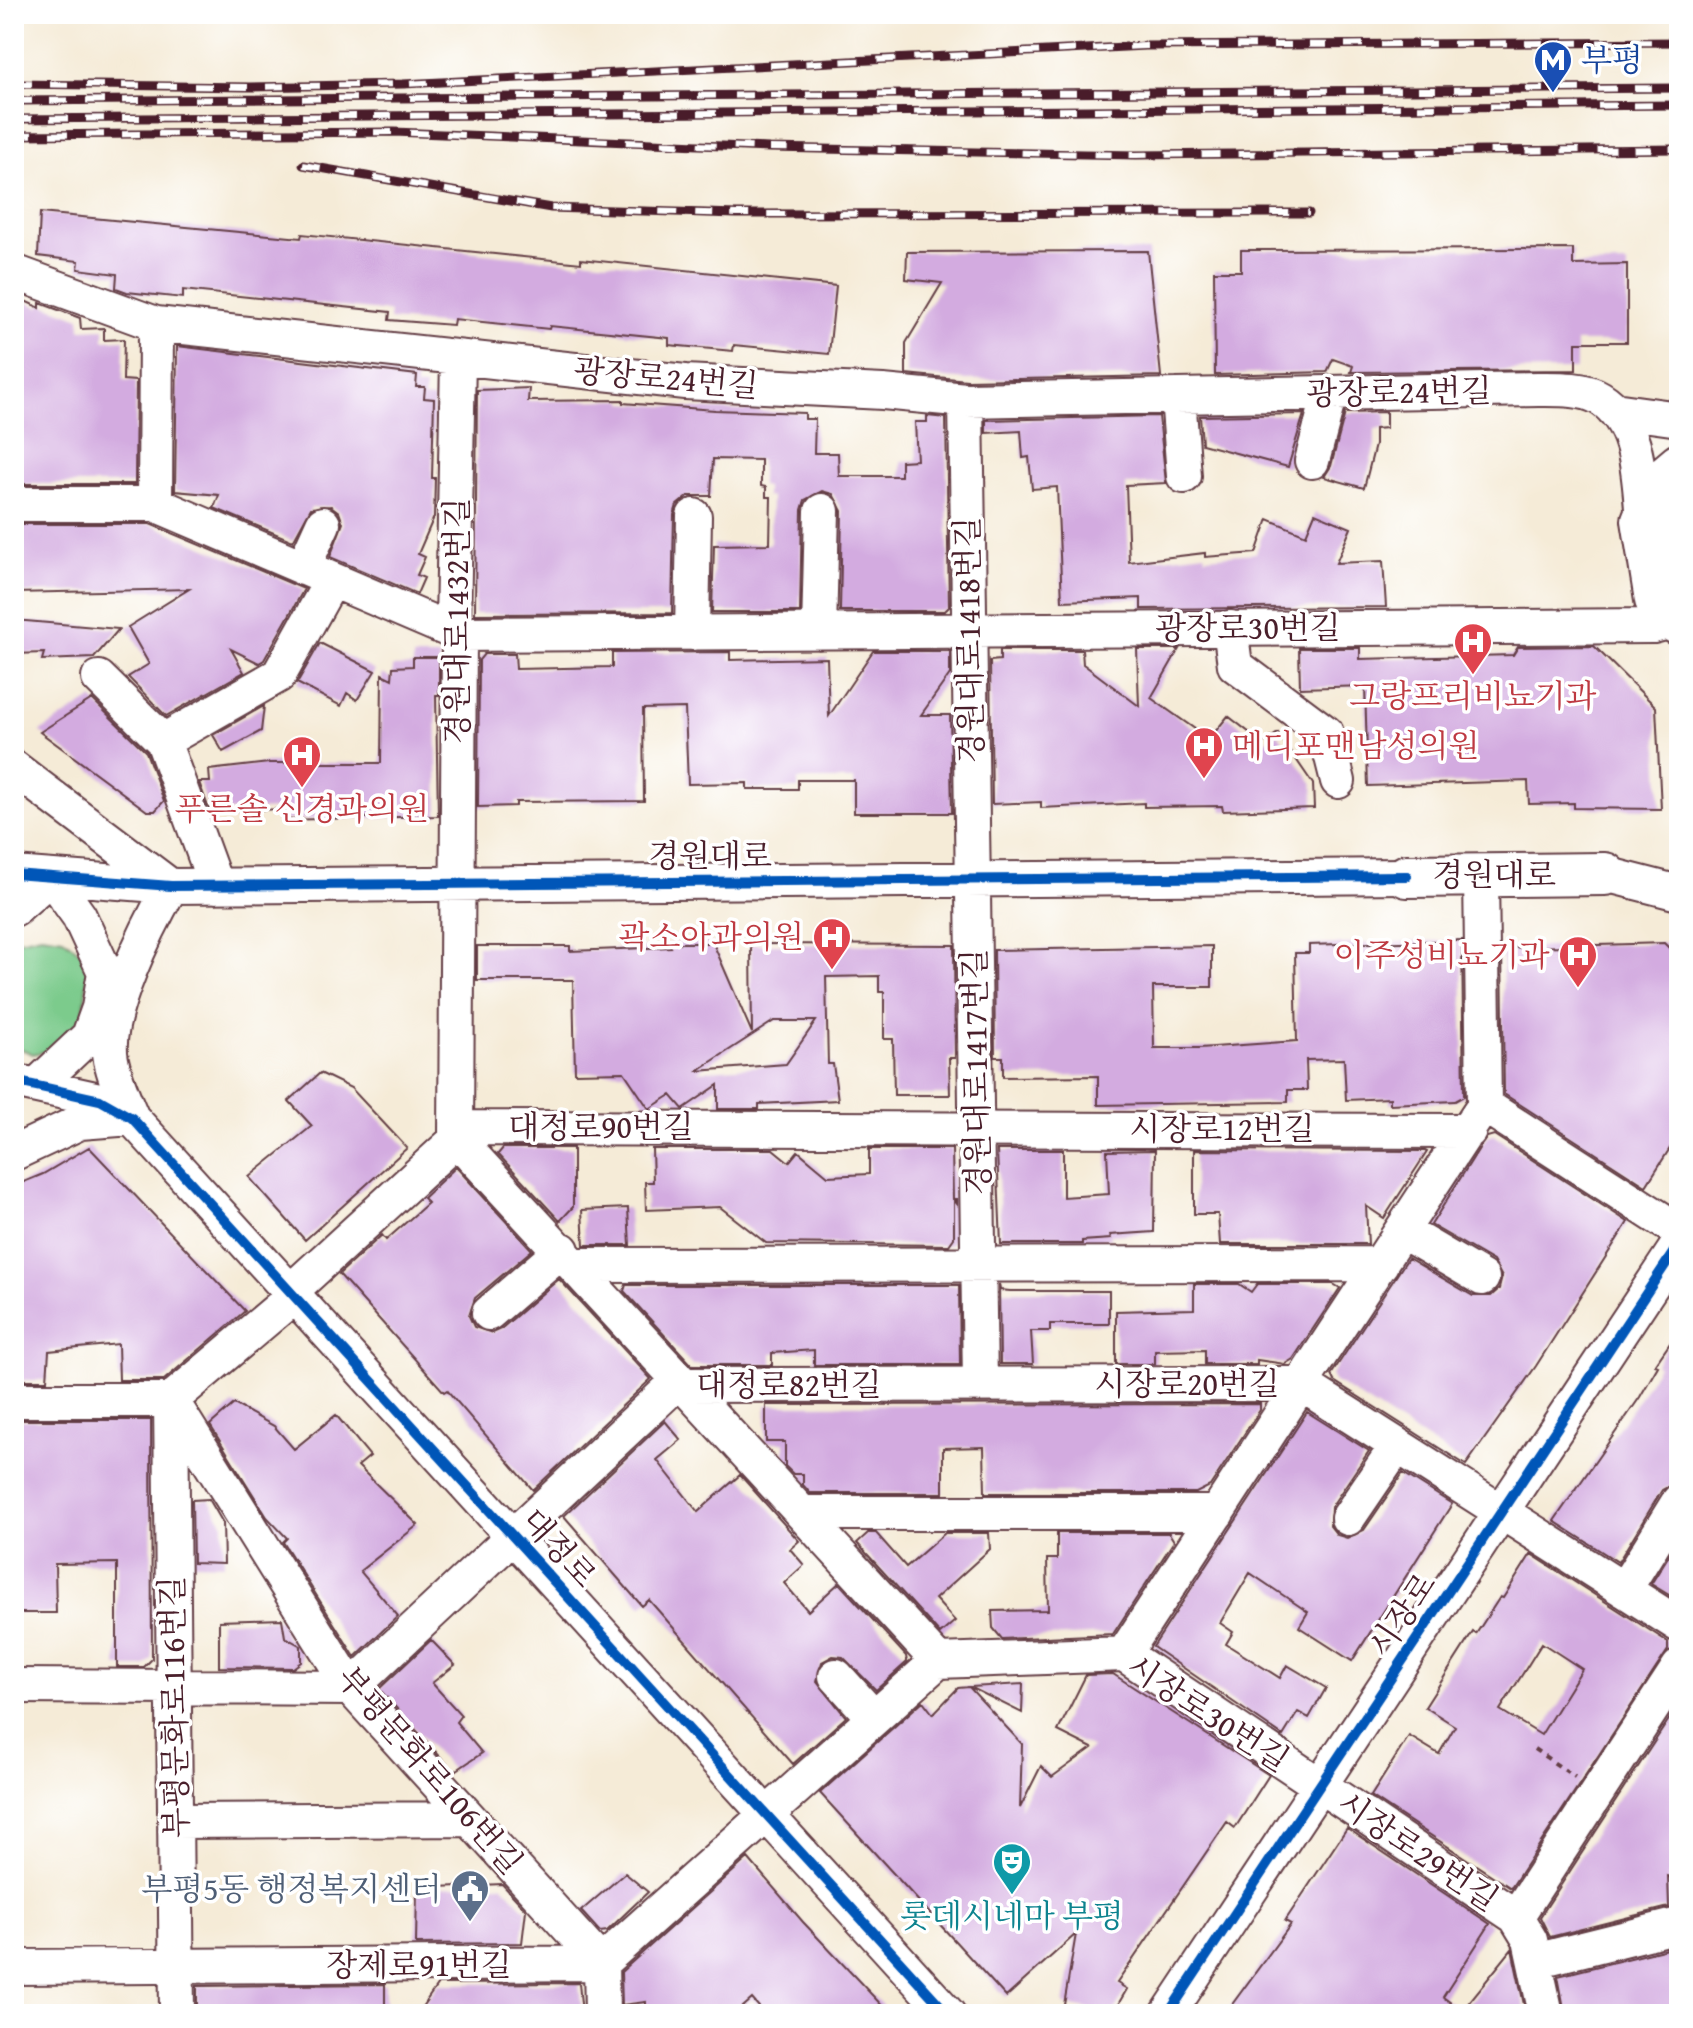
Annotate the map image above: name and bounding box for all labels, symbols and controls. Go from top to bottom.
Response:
place label: 부평 [1581,36,1643,83]
metro station icon: 부평 [1532,39,1574,94]
street label: 광장로24번길 [572,346,760,409]
street label: 광장로24번길 [1306,366,1492,417]
street label: 경원대로1432번길 [433,497,480,745]
street label: 경원대로1418번길 [943,516,994,764]
street label: 광장로30번길 [1155,604,1341,651]
hospital icon: 그랑프리비뇨기과 [1452,621,1494,676]
place label: 그랑프리비뇨기과 [1349,672,1597,719]
place label: 메디포맨남성의원 [1232,722,1479,769]
hospital icon: 메디포맨남성의원 [1183,725,1225,780]
hospital icon: 푸른솔 신경과의원 [281,734,323,789]
place label: 푸른솔 신경과의원 [175,785,429,832]
street label: 경원대로 [648,832,772,879]
street label: 경원대로 [1432,851,1556,898]
place label: 곽소아과의원 [619,913,804,960]
hospital icon: 곽소아과의원 [811,916,853,971]
place label: 이주성비뇨기과 [1334,931,1550,978]
hospital icon: 이주성비뇨기과 [1557,934,1599,989]
street label: 경원대로1417번길 [950,948,1001,1196]
street label: 대정로90번길 [508,1103,694,1150]
street label: 시장로12번길 [1129,1105,1315,1152]
street label: 시장로20번길 [1094,1360,1280,1407]
street label: 대정로82번길 [696,1361,882,1408]
street label: 대정로 [511,1497,608,1598]
street label: 시장로 [1356,1563,1447,1666]
street label: 부평문화로116번길 [148,1575,199,1839]
street label: 시장로30번길 [1118,1642,1299,1783]
street label: 부평문화로106번길 [326,1655,534,1884]
street label: 시장로29번길 [1328,1779,1508,1922]
theatre icon: 롯데시네마 부평 [991,1841,1033,1896]
place label: 부평5동 행정복지센터 [141,1865,442,1912]
public building icon: 부평5동 행정복지센터 [449,1868,491,1923]
place label: 롯데시네마 부평 [900,1892,1124,1939]
street label: 장제로91번길 [326,1941,512,1988]

